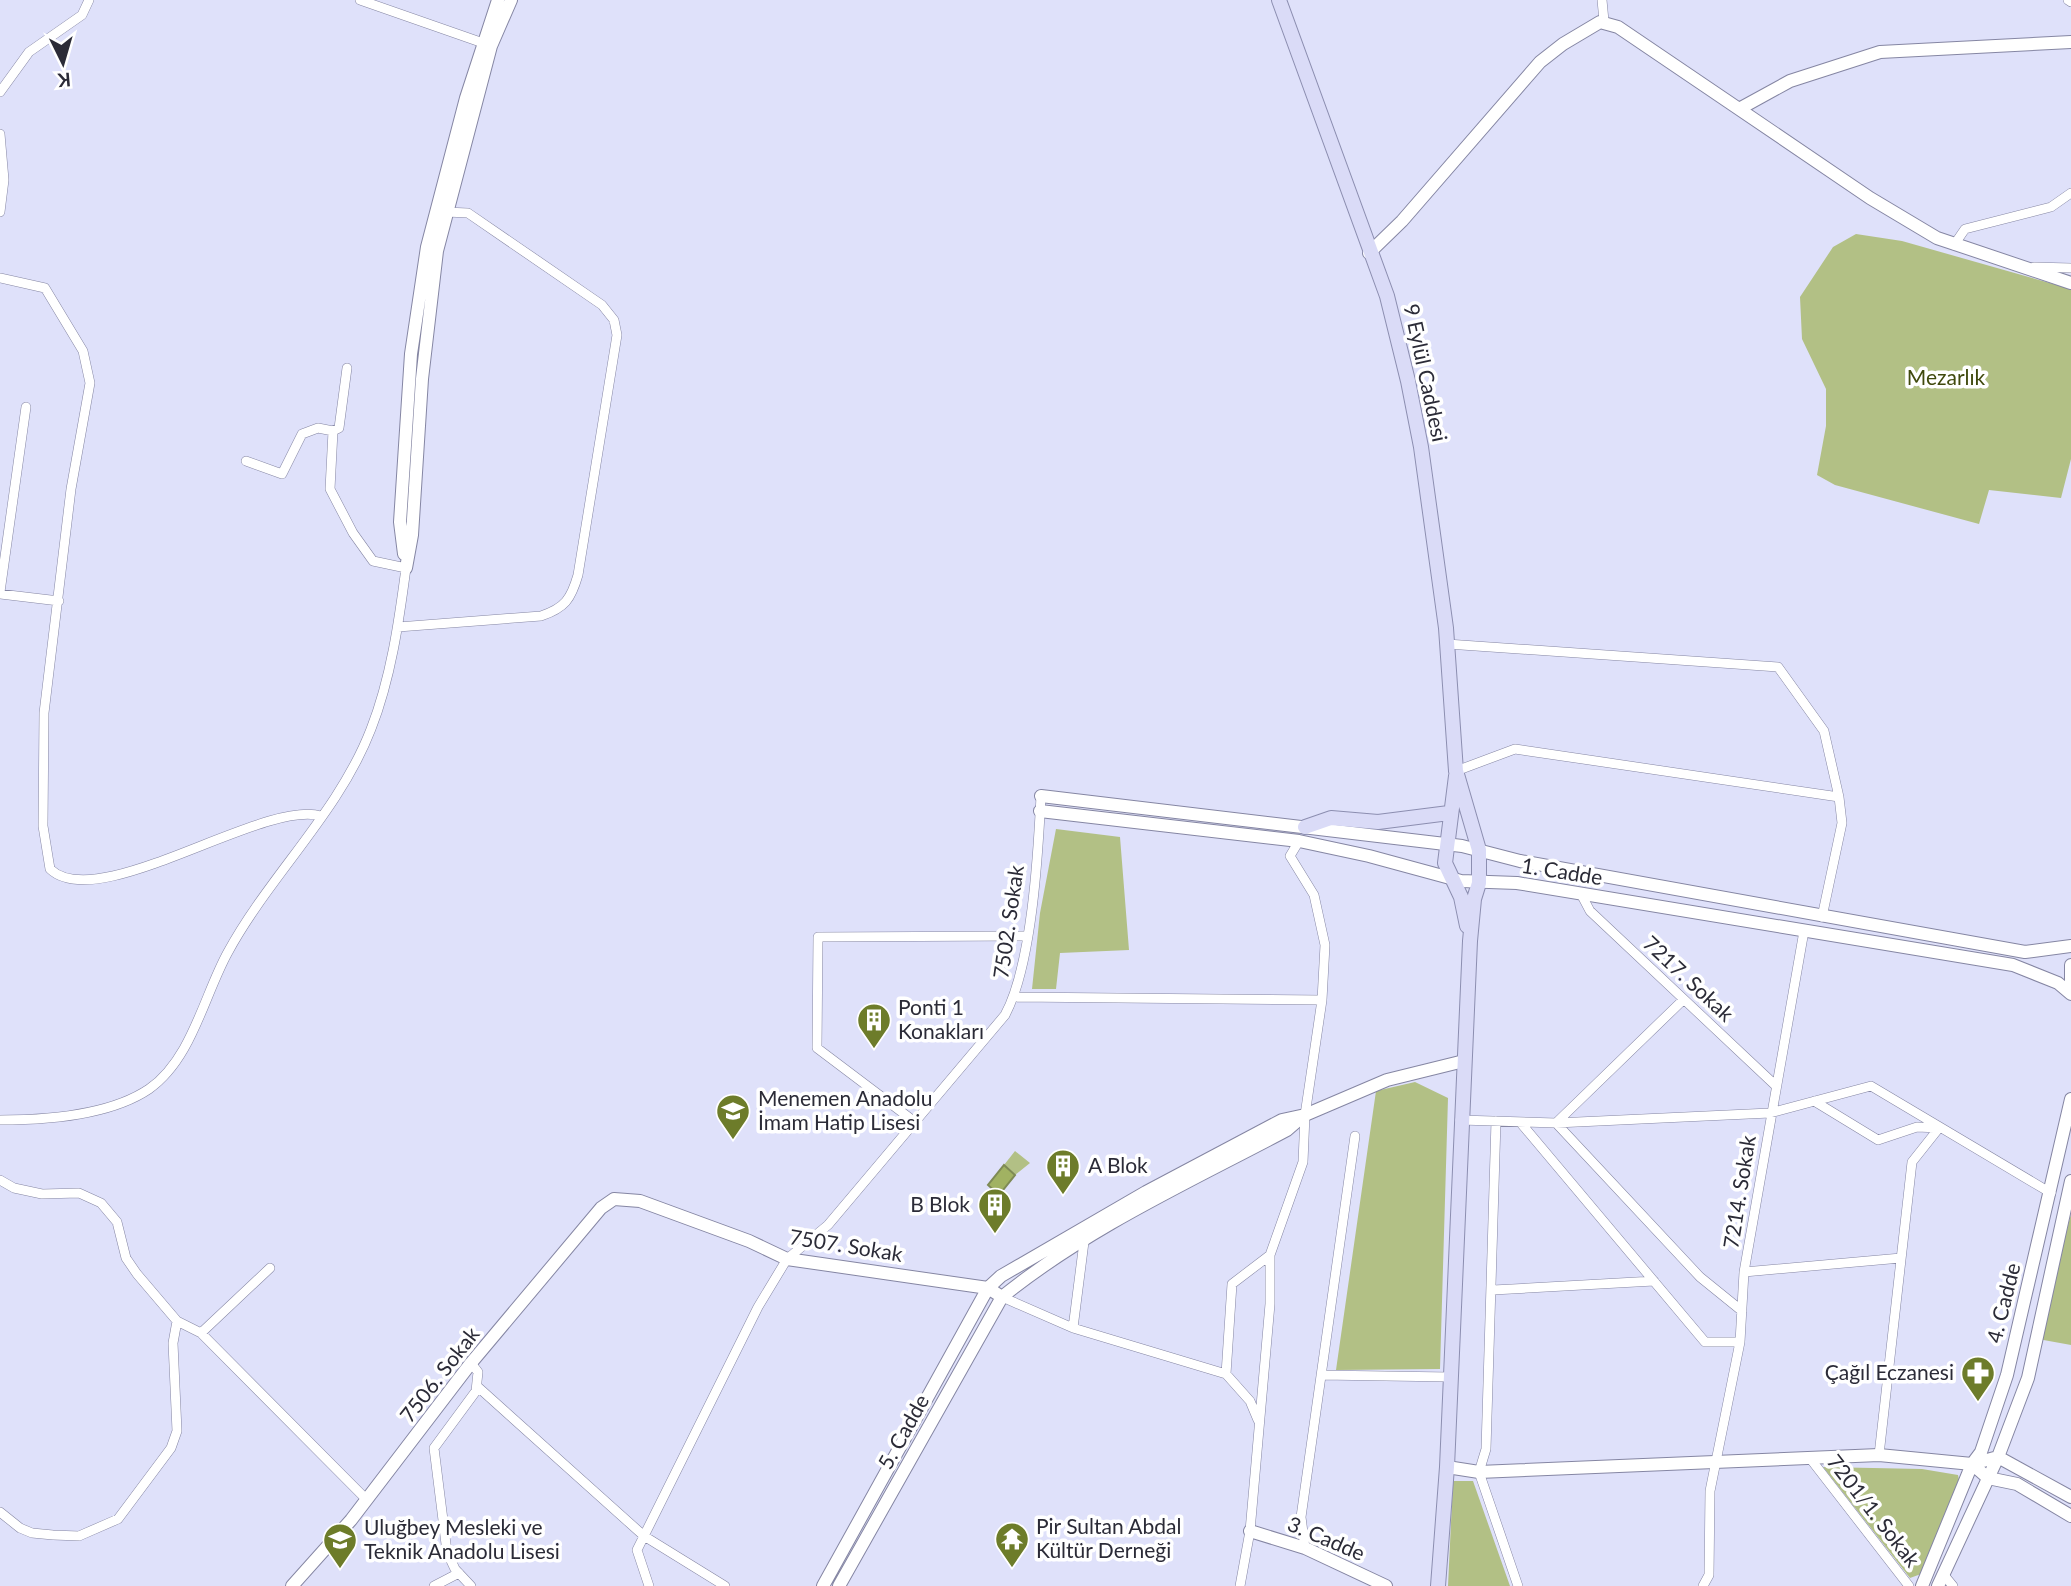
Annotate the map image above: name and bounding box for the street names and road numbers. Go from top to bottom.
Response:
street label: 9 Eylül Caddesi [1400,301,1453,444]
street label: 1. Cadde [1520,852,1604,889]
street label: 7502. Sokak [987,863,1028,980]
street label: 7217. Sokak [1639,930,1739,1026]
street label: 7214. Sokak [1717,1133,1760,1250]
street label: 7507. Sokak [788,1223,905,1266]
street label: 4. Cadde [1981,1260,2025,1345]
street label: 7506. Sokak [394,1321,484,1427]
street label: 5. Cadde [872,1390,933,1473]
street label: 7201/1. Sokak [1823,1449,1926,1572]
street label: 3. Cadde [1284,1510,1369,1565]

